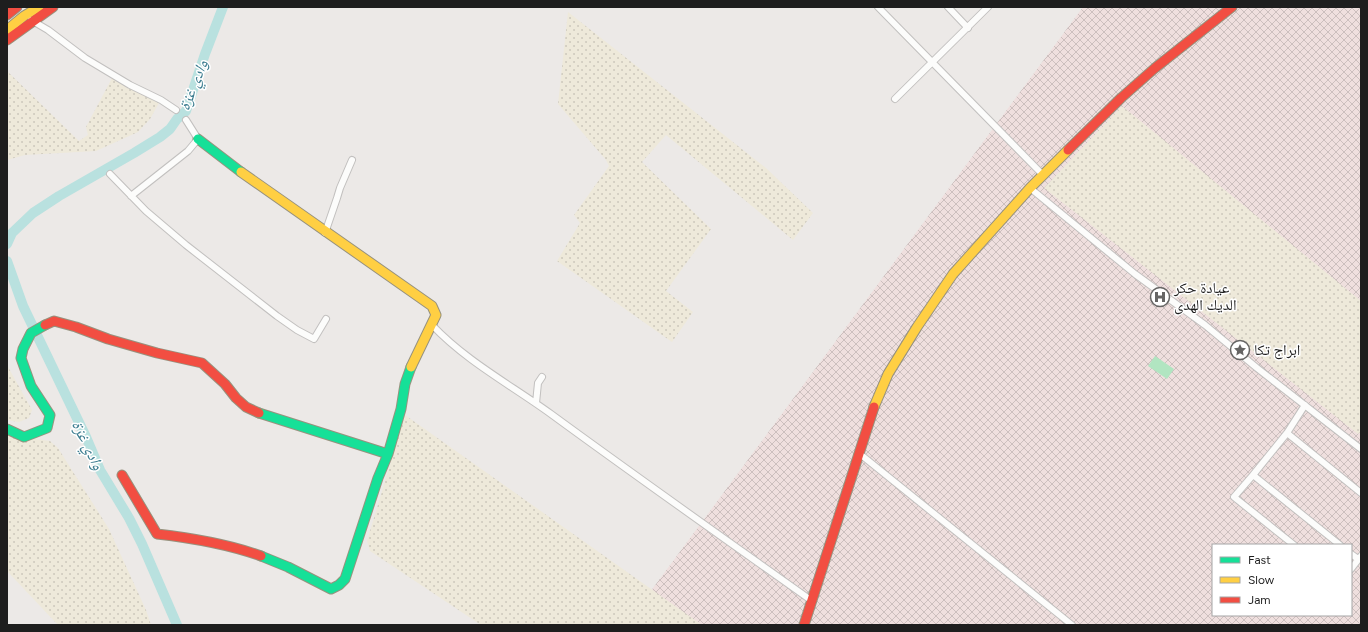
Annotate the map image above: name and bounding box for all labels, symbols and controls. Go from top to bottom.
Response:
water label: وادي غزة [174,56,215,114]
place label: عيادة حكر الديك الهدى [1173,279,1237,315]
hospital icon: عيادة حكر الديك الهدى [1149,286,1171,308]
place icon: ابراج تكا [1229,339,1251,361]
place label: ابراج تكا [1254,341,1300,360]
water label: وادي غزة [65,417,108,475]
legend [1212,544,1352,616]
text: Fast [1248,553,1271,567]
text: Slow [1248,573,1275,587]
text: Jam [1248,593,1271,607]

